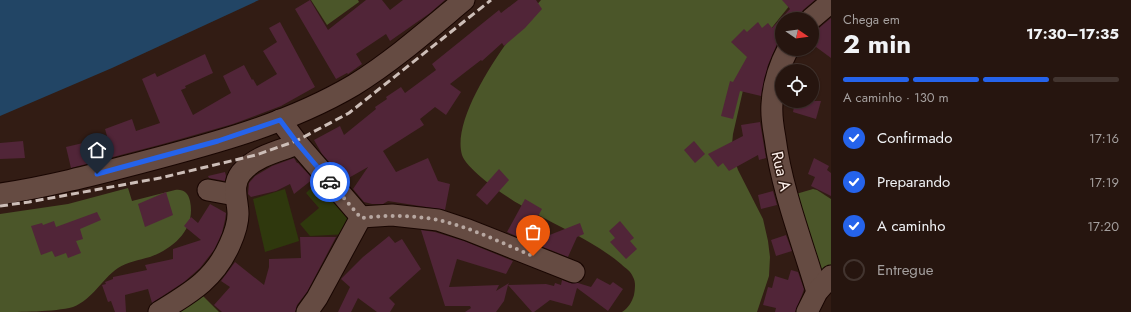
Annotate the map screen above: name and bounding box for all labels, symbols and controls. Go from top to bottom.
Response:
text: Chega em [843,10,900,29]
north arrow [775,12,819,56]
map controls [775,12,819,108]
text: 17:30–17:35 [1026,23,1119,45]
text: 2 min [843,25,911,63]
button: locate [775,64,819,108]
text: A caminho · 130 m [843,88,949,107]
icon: check [843,127,865,149]
text: Confirmado [877,127,952,149]
text: 17:16 [1089,129,1119,148]
pin [80,133,114,174]
icon: home [86,139,108,161]
street label: Rua A [766,149,797,194]
courier [310,162,350,202]
icon: car [319,171,341,193]
icon: check [843,171,865,193]
text: Preparando [877,171,950,193]
text: 17:19 [1089,173,1119,192]
pin [516,215,550,256]
icon: check [843,215,865,237]
text: A caminho [877,215,945,237]
text: 17:20 [1087,217,1119,236]
icon: bag [522,221,544,243]
text: Entregue [877,259,934,281]

